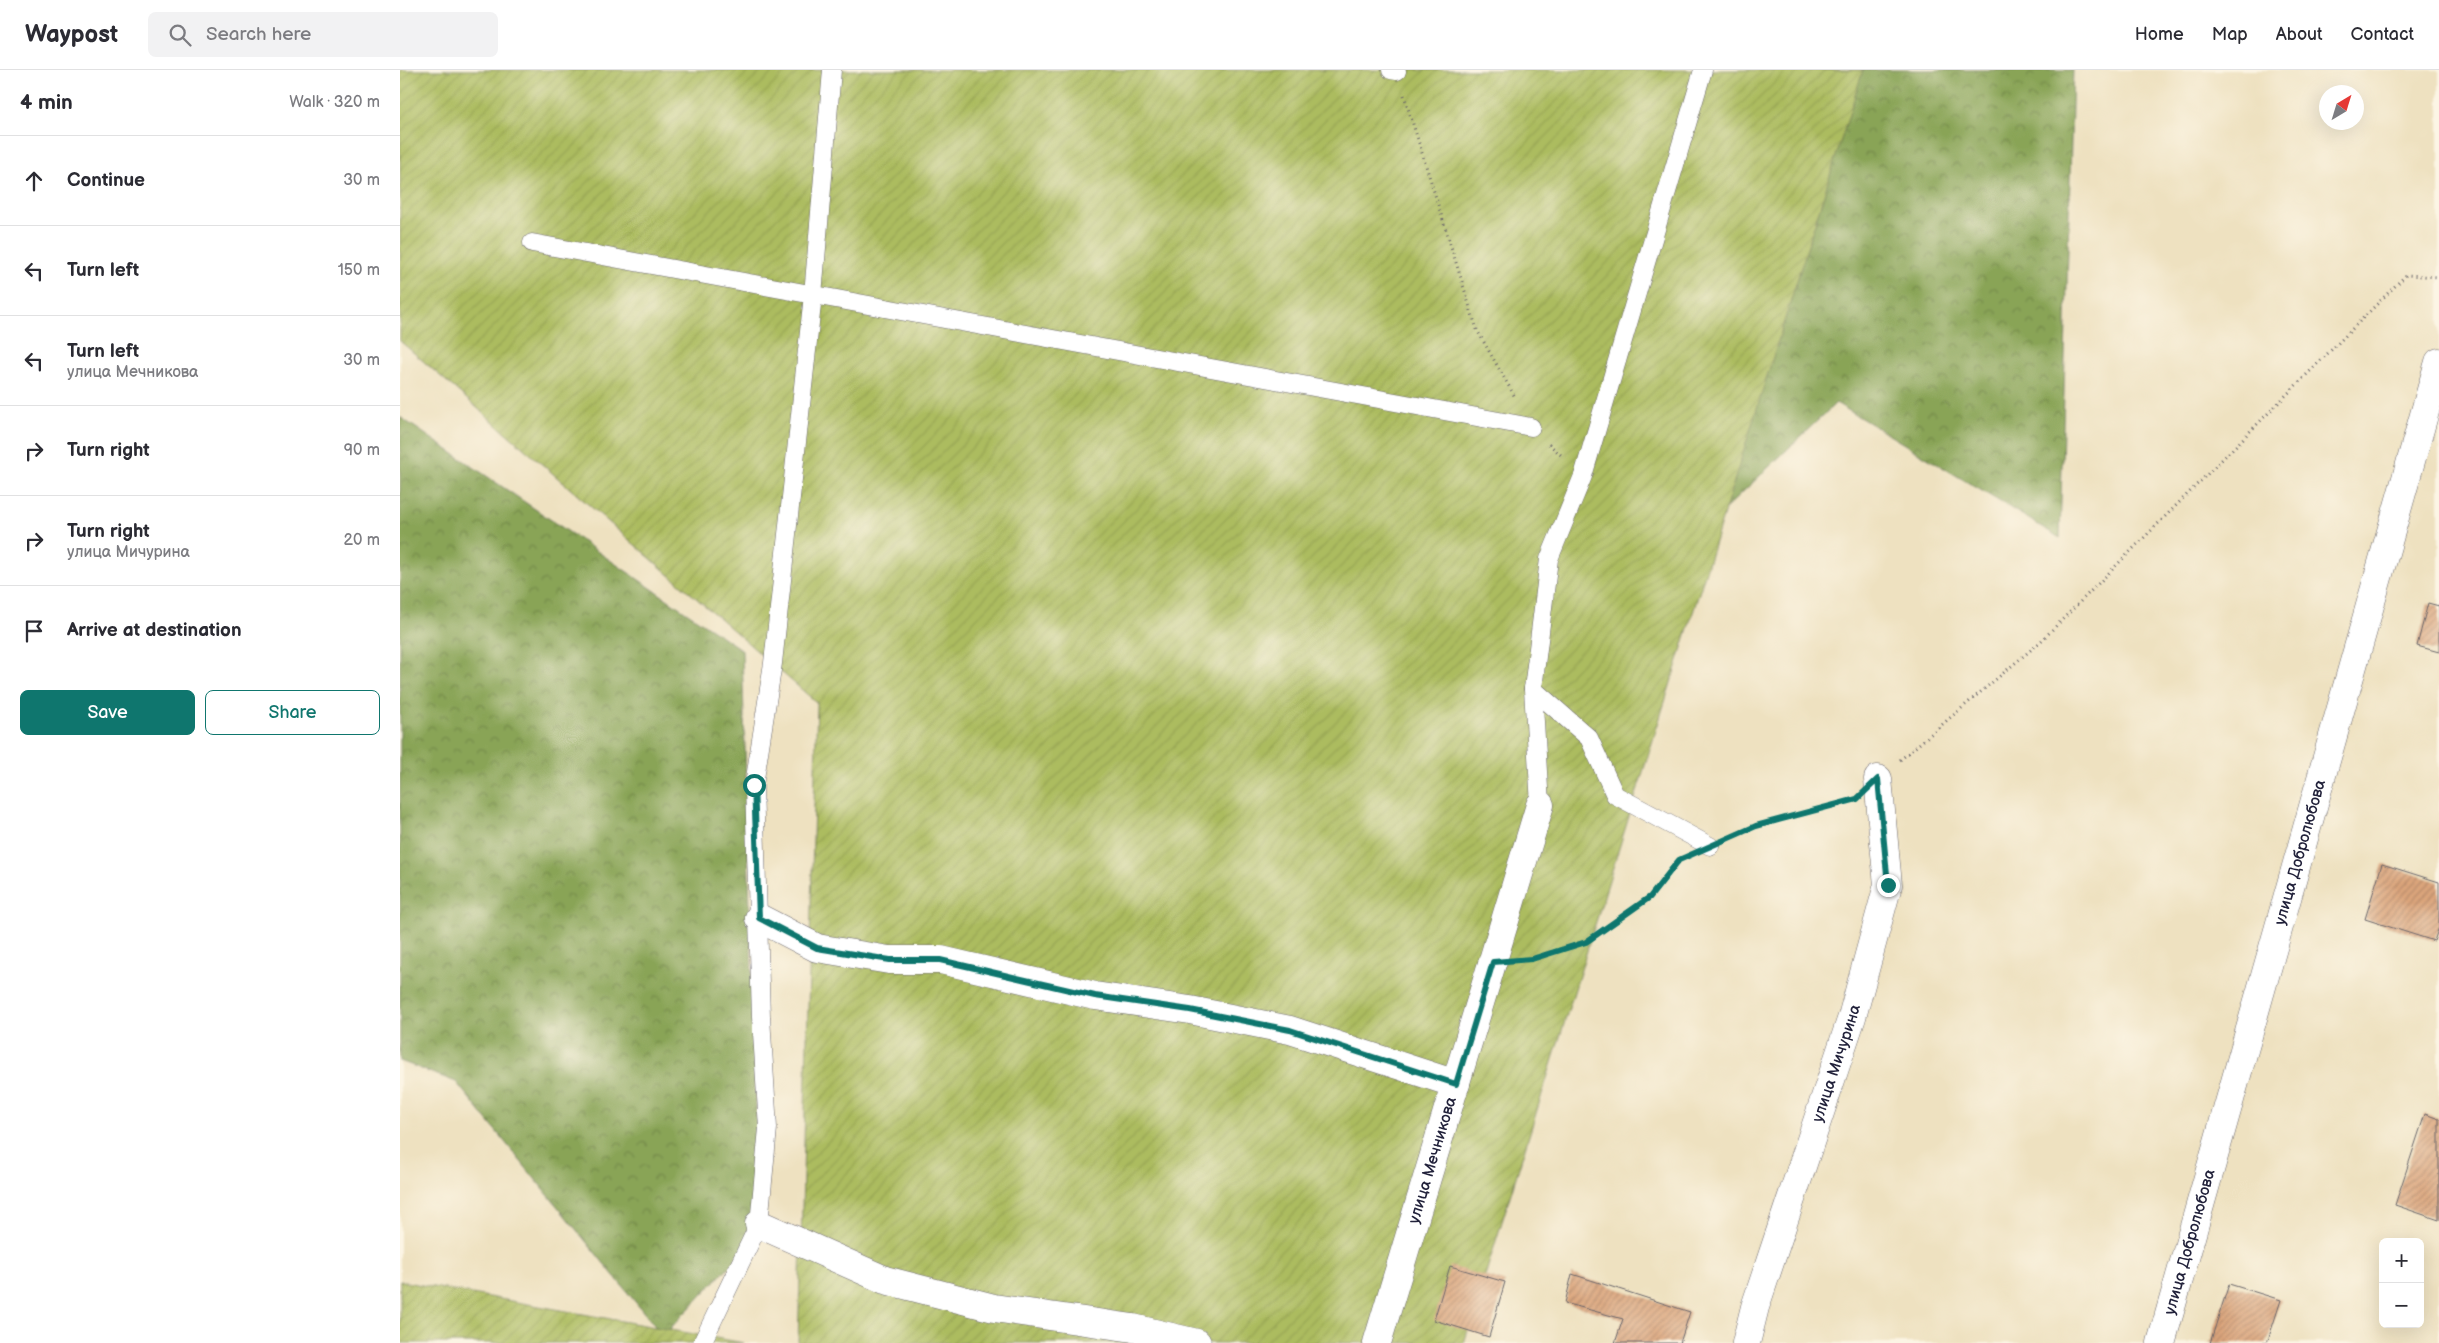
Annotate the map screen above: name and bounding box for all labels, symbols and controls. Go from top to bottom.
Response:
search box [148,12,498,57]
text: Waypost [25,20,118,49]
icon: search [166,21,194,49]
text: Search here [206,23,311,46]
text: Home [2135,24,2184,45]
text: Map [2212,24,2248,45]
text: About [2276,24,2323,45]
text: Contact [2351,24,2414,45]
north arrow [2319,85,2364,130]
text: 4 min [20,90,73,115]
text: Walk · 320 m [289,93,380,112]
icon: ahead [20,167,48,195]
text: Continue [67,169,145,192]
text: 30 m [343,171,380,190]
icon: left [20,257,48,285]
text: Turn left [67,259,139,282]
text: 150 m [338,261,380,280]
text: Turn left [67,340,139,363]
icon: left [20,347,48,375]
text: 30 m [343,351,380,370]
text: улица Мечникова [67,363,199,382]
icon: right [20,437,48,465]
text: Turn right [67,439,150,462]
text: 90 m [344,441,380,460]
text: Turn right [67,520,150,543]
icon: right [20,527,48,555]
text: 20 m [344,531,380,550]
text: улица Мичурина [67,543,190,562]
icon: arrive [20,617,48,645]
text: Arrive at destination [67,619,242,642]
button: Save [20,690,195,735]
button: Share [205,690,380,735]
route start [743,774,766,797]
street label: улица Добролюбова [2270,777,2330,927]
route end [1877,874,1900,897]
street label: улица Мичурина [1808,1002,1865,1125]
street label: улица Мечникова [1404,1094,1461,1226]
street label: улица Добролюбова [2160,1167,2219,1317]
map controls [2379,1238,2424,1328]
button: + [2379,1238,2424,1283]
button: − [2379,1283,2424,1328]

